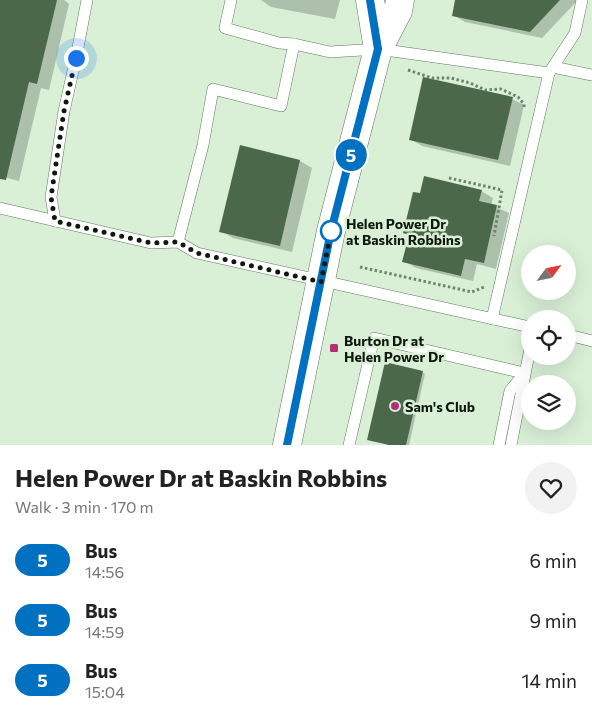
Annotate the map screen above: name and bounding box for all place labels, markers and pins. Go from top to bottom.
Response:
place label: Helen Power Dr at Baskin Robbins [346,215,461,248]
marker: Helen Power Dr at Baskin Robbins [320,220,342,242]
place label: Burton Dr at Helen Power Dr [344,332,444,365]
marker: Burton Dr at Helen Power Dr [328,342,340,354]
place label: Sam's Club [405,398,475,415]
marker: Sam's Club [389,400,401,412]

